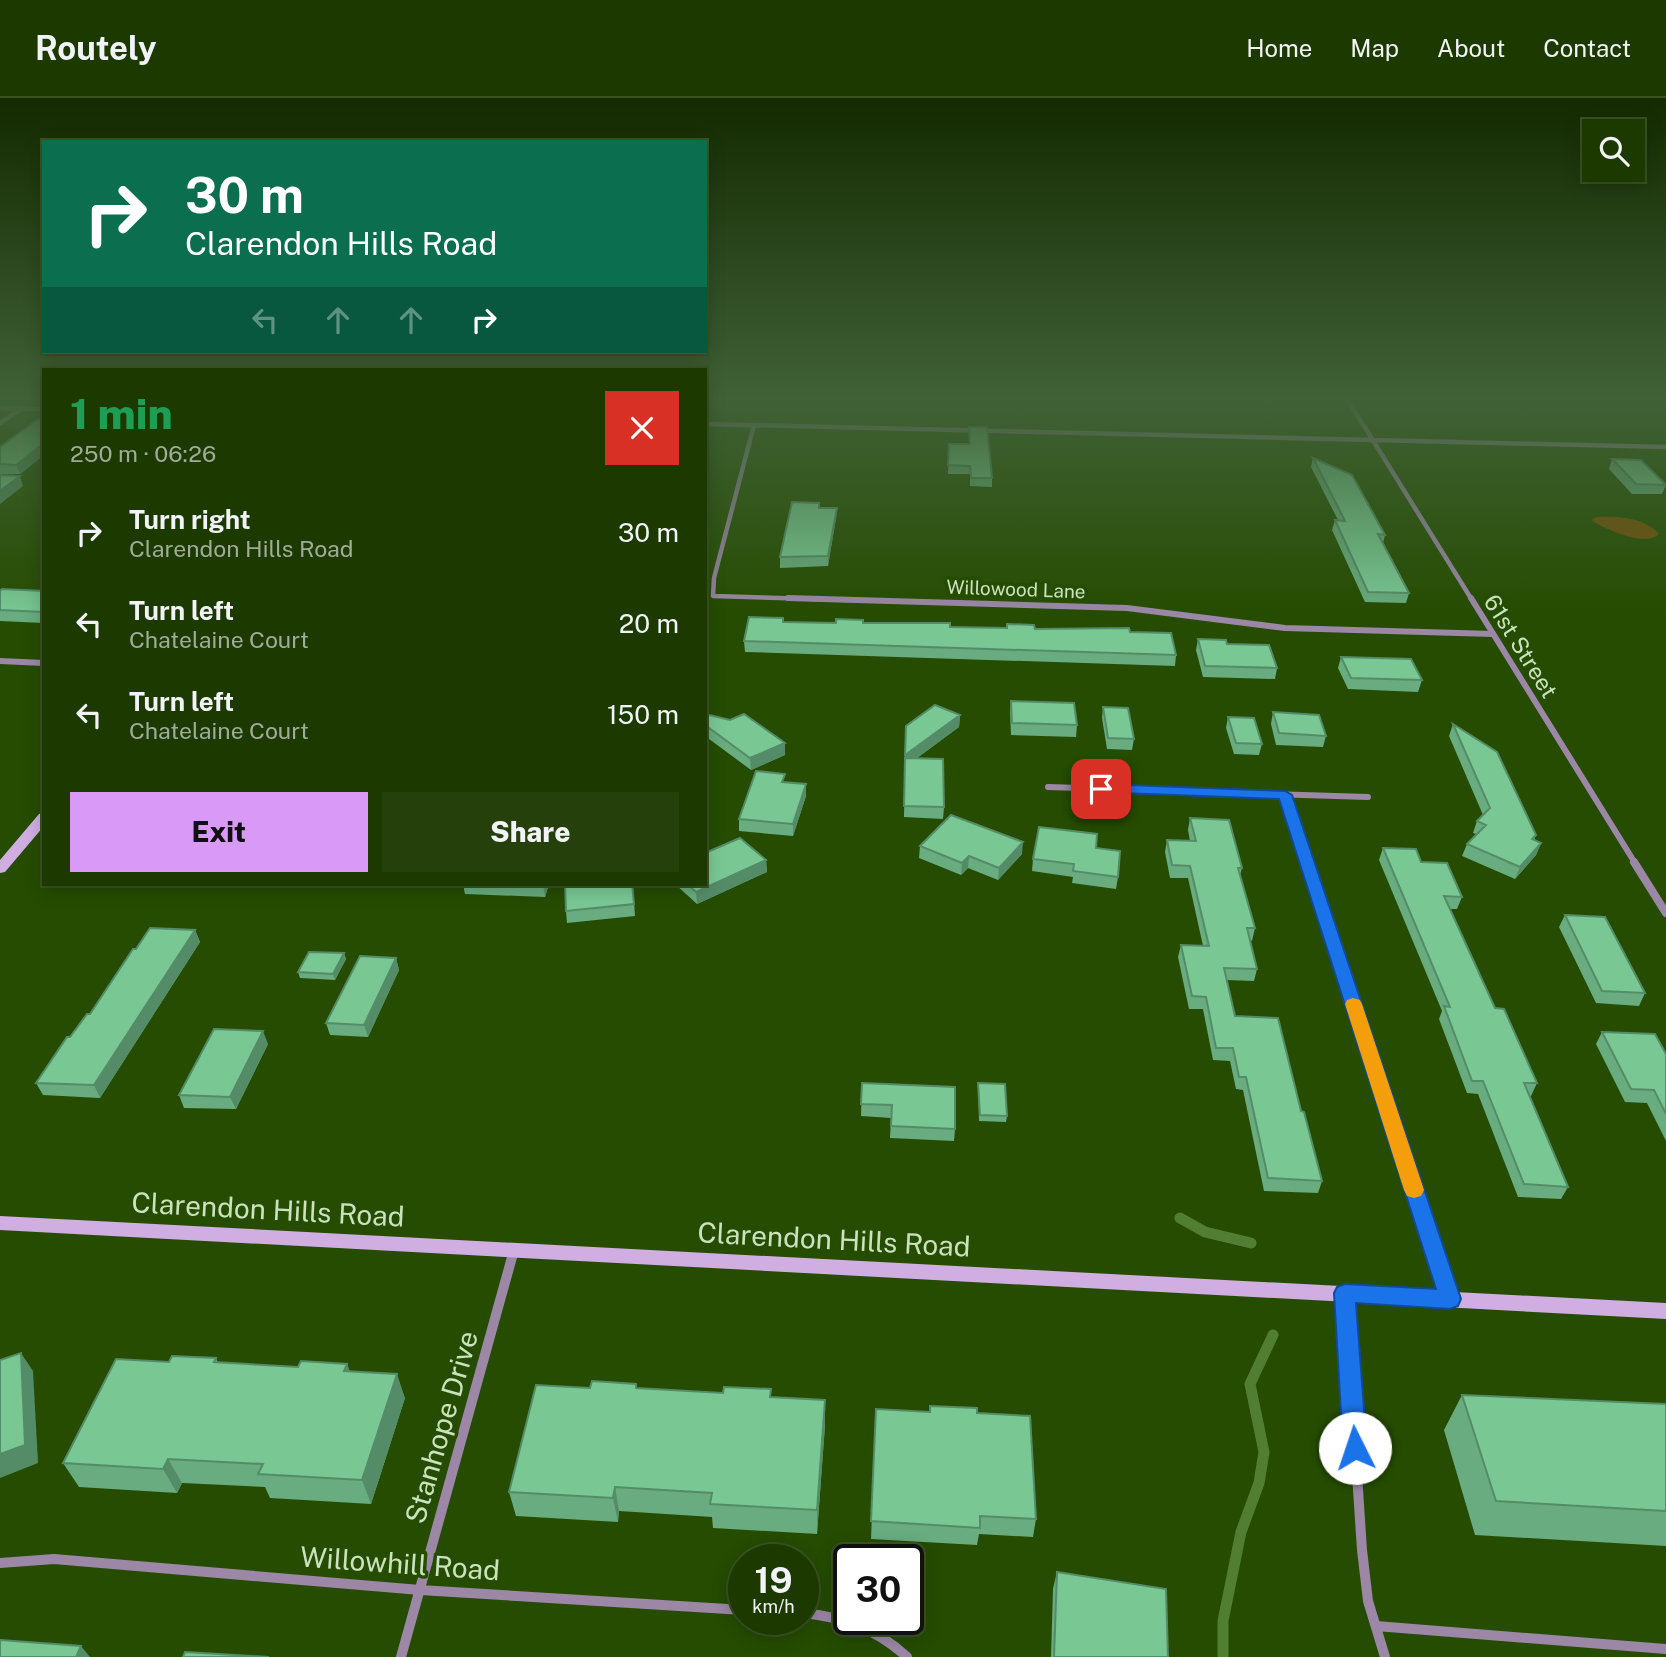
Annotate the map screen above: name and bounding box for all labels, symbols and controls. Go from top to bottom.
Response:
text: Routely [35,29,157,67]
text: Home [1246,34,1312,62]
text: Map [1350,34,1399,62]
text: About [1437,34,1505,62]
text: Contact [1543,34,1631,62]
map controls [1582,119,1645,182]
button: search [1582,119,1645,182]
text: 30 m [185,166,304,224]
icon: right [70,168,161,259]
text: Clarendon Hills Road [185,225,497,262]
icon: left [246,301,284,339]
icon: ahead [319,301,357,339]
icon: ahead [392,301,430,339]
icon: right [465,301,503,339]
text: 1 min [70,389,173,438]
button: close [605,391,679,465]
text: 250 m · 06:26 [70,440,216,467]
text: Turn right [129,504,251,535]
icon: right [70,514,108,552]
text: 30 m [618,517,679,548]
text: Clarendon Hills Road [129,535,353,562]
street label: Willowood Lane [946,576,1086,602]
street label: 61st Street [1479,589,1563,703]
text: Turn left [129,595,234,626]
icon: left [70,605,108,643]
text: 20 m [619,608,679,639]
text: Chatelaine Court [129,626,309,653]
text: Turn left [129,686,234,717]
icon: left [70,696,108,734]
text: 150 m [607,699,679,730]
text: Chatelaine Court [129,717,309,744]
pin [1071,759,1131,819]
icon: arrive [1082,770,1120,808]
button: Exit [70,792,368,872]
button: Share [382,792,679,872]
street label: Clarendon Hills Road [131,1185,405,1233]
street label: Clarendon Hills Road [697,1215,971,1263]
street label: Stanhope Drive [398,1327,484,1527]
position arrow [1318,1411,1392,1485]
street label: Willowhill Road [299,1540,501,1586]
speed limit sign: 30 [833,1544,924,1635]
text: 19 [754,1560,793,1601]
text: km/h [752,1596,795,1617]

